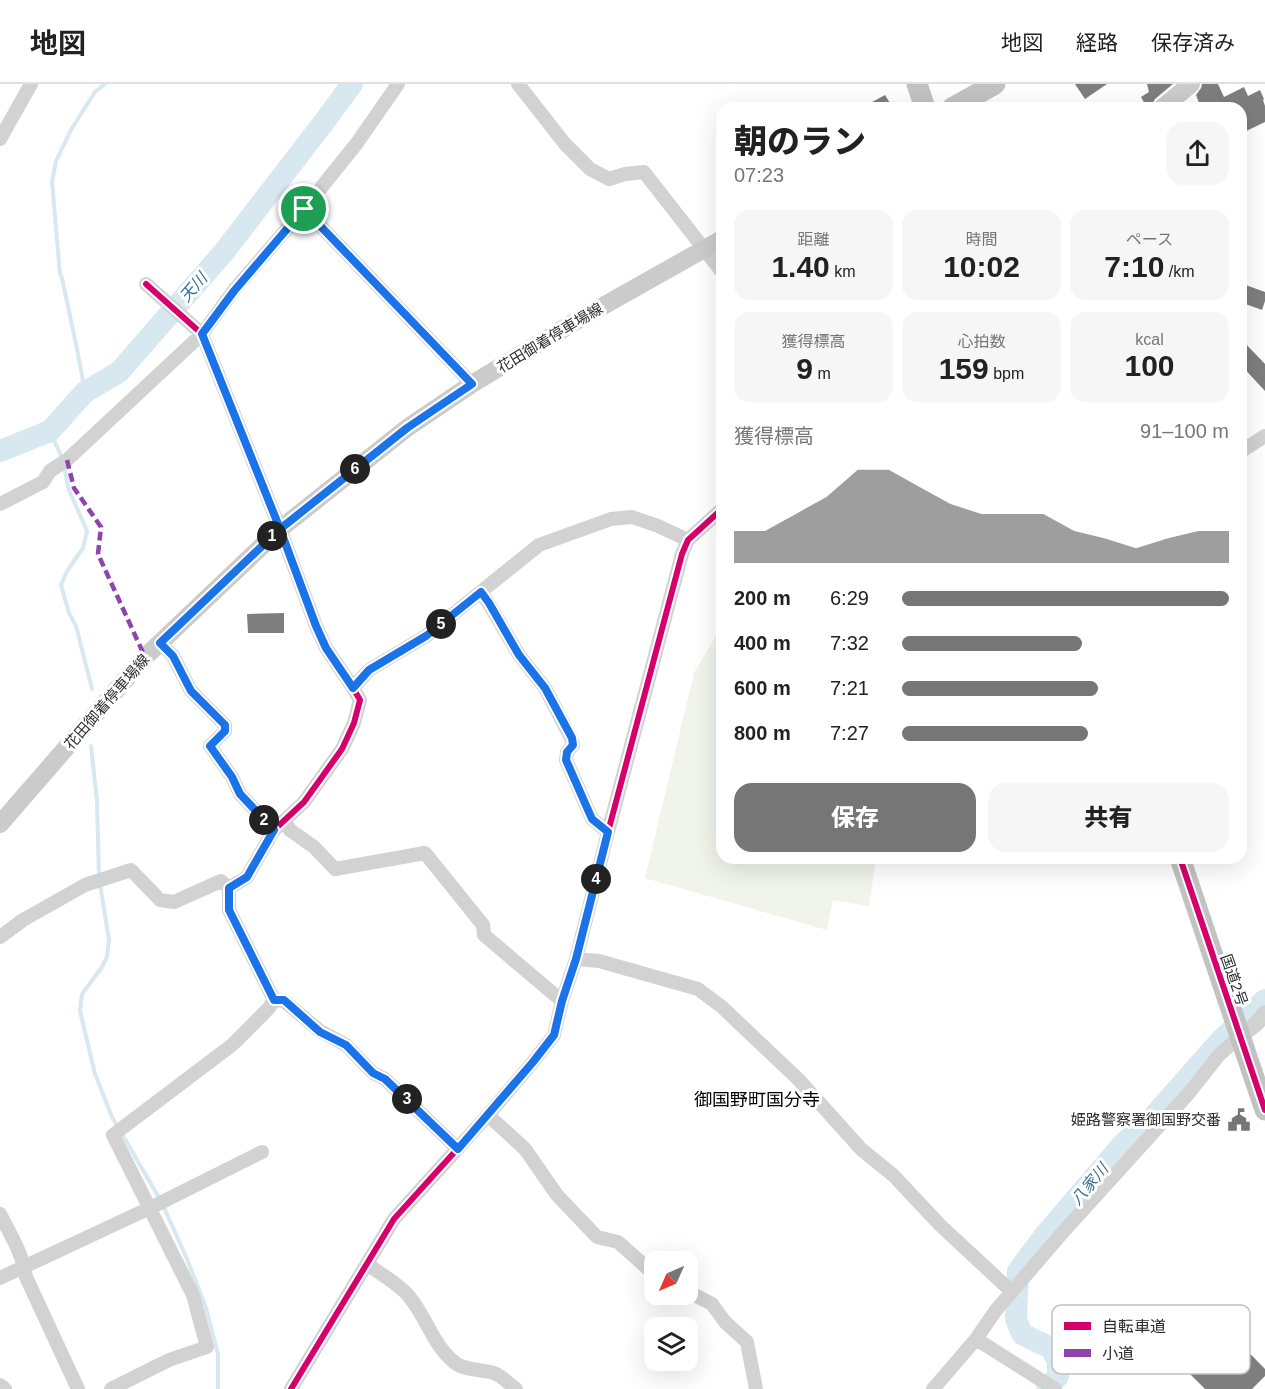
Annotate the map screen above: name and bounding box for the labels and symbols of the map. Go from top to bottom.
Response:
pin [278,183,329,234]
water label: 天川 [176,268,212,305]
street label: 花田御着停車場線 [494,299,606,376]
pin: 6 [340,454,370,484]
pin: 1 [257,521,287,551]
pin: 5 [426,609,456,639]
street label: 花田御着停車場線 [61,651,152,753]
pin: 2 [249,805,279,835]
pin: 4 [581,864,611,894]
street label: 国道2号 [1218,952,1251,1008]
pin: 3 [392,1084,422,1114]
district label: 御国野町国分寺 [694,1090,820,1110]
public building icon: 姫路警察署御国野交番 [1226,1107,1252,1133]
place label: 姫路警察署御国野交番 [1071,1111,1221,1128]
water label: 八家川 [1067,1159,1113,1208]
north arrow [644,1251,698,1305]
legend [1052,1305,1250,1374]
text: 自転車道 [1102,1318,1166,1335]
text: 小道 [1102,1345,1134,1362]

